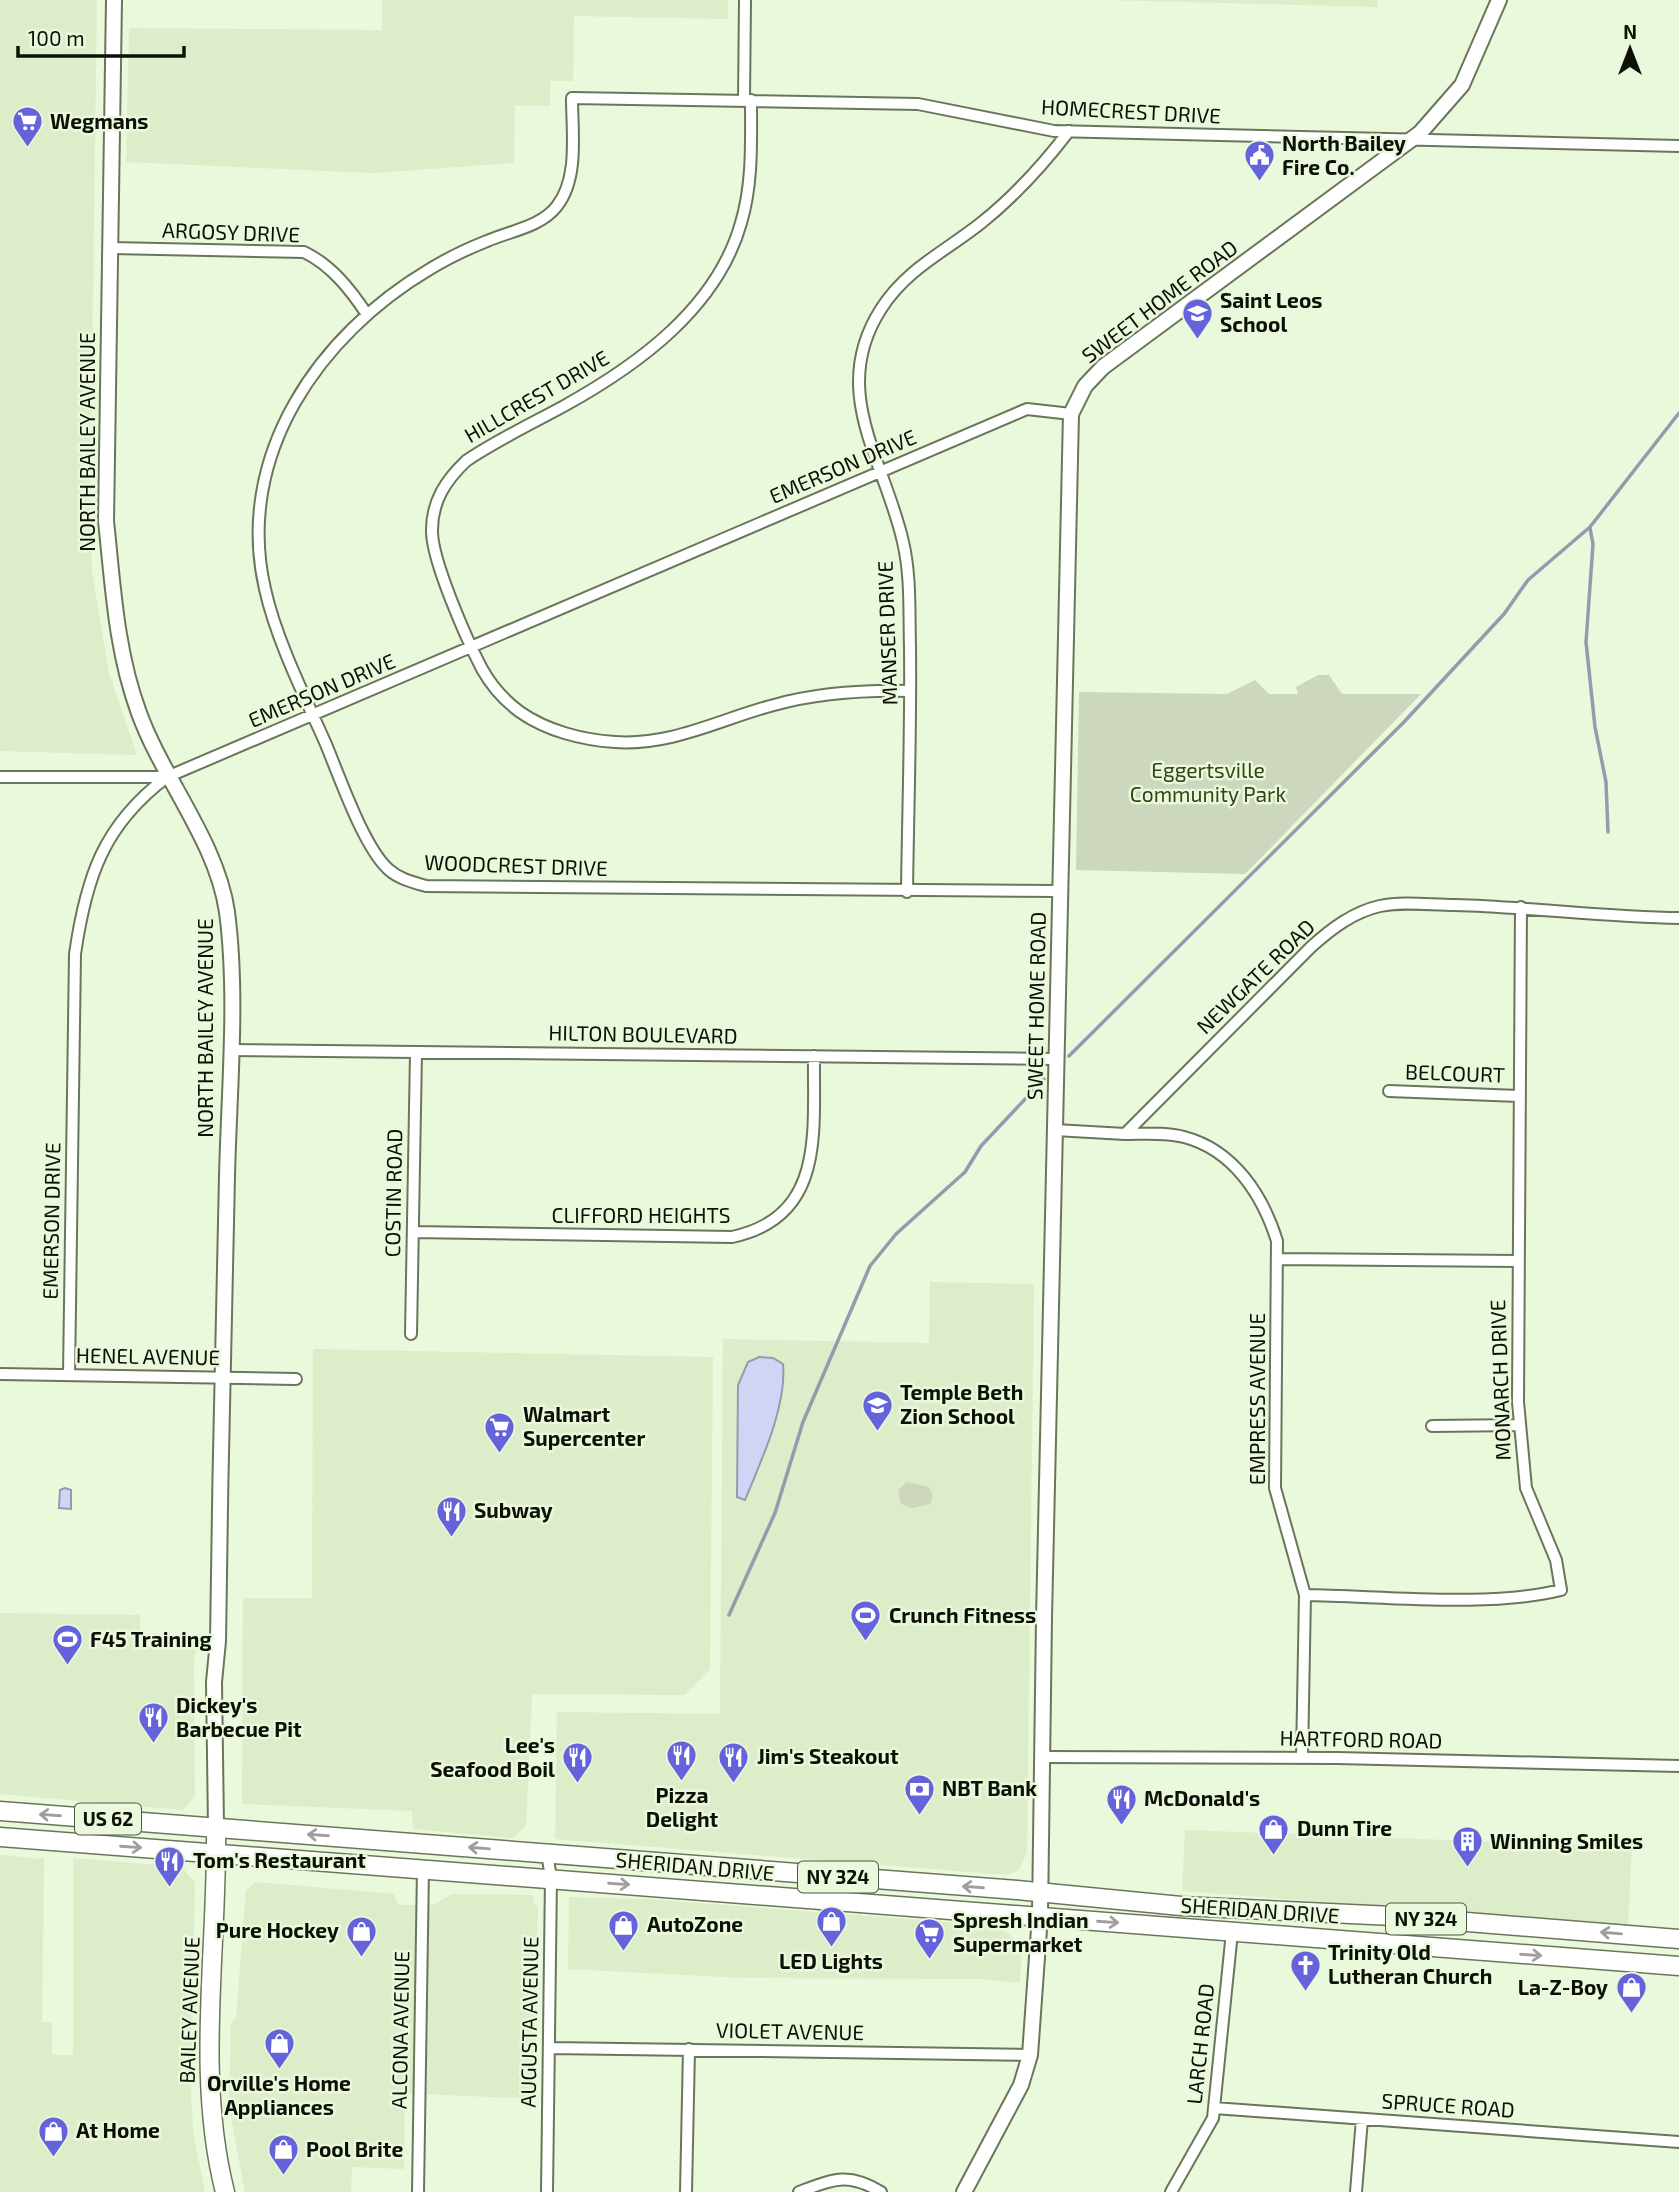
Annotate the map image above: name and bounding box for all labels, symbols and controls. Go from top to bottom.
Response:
scale bar [18,14,184,58]
north arrow [1595,14,1665,84]
text: N [1623,20,1637,43]
text: 100 m [28,25,85,50]
street label: HOMECREST DRIVE [1041,93,1222,128]
supermarket icon: Wegmans [10,105,44,149]
place label: Wegmans [50,108,148,133]
place label: North Bailey Fire Co. [1282,130,1406,179]
public building icon: North Bailey Fire Co. [1242,139,1276,183]
street label: ARGOSY DRIVE [162,217,300,246]
street label: SWEET HOME ROAD [1076,234,1242,367]
place label: Saint Leos School [1220,287,1322,336]
school or university icon: Saint Leos School [1180,296,1214,340]
street label: NORTH BAILEY AVENUE [74,332,99,552]
street label: HILLCREST DRIVE [460,344,613,447]
street label: EMERSON DRIVE [765,423,920,508]
street label: MANSER DRIVE [871,560,902,706]
street label: EMERSON DRIVE [244,647,399,732]
park label: Eggertsville Community Park [1130,757,1286,806]
street label: WOODCREST DRIVE [424,849,608,880]
street label: SWEET HOME ROAD [1021,912,1050,1100]
street label: NEWGATE ROAD [1191,913,1319,1038]
street label: NORTH BAILEY AVENUE [192,918,217,1138]
street label: HILTON BOULEVARD [548,1019,738,1048]
street label: BELCOURT [1405,1058,1505,1087]
street label: COSTIN ROAD [379,1128,406,1258]
street label: EMERSON DRIVE [37,1142,64,1300]
street label: CLIFFORD HEIGHTS [552,1202,730,1227]
street label: MONARCH DRIVE [1484,1299,1515,1461]
street label: EMPRESS AVENUE [1244,1313,1269,1485]
street label: HENEL AVENUE [76,1342,220,1369]
place label: Temple Beth Zion School [900,1379,1023,1428]
school or university icon: Temple Beth Zion School [860,1388,894,1432]
place label: Walmart Supercenter [523,1401,645,1450]
supermarket icon: Walmart Supercenter [483,1410,517,1454]
restaurant icon: Subway [434,1494,468,1538]
place label: Subway [474,1497,553,1523]
sports icon: Crunch Fitness [849,1599,883,1643]
place label: Crunch Fitness [889,1602,1036,1627]
sports icon: F45 Training [50,1623,84,1667]
place label: F45 Training [90,1626,212,1651]
place label: Dickey's Barbecue Pit [176,1692,302,1741]
restaurant icon: Dickey's Barbecue Pit [136,1701,170,1745]
street label: HARTFORD ROAD [1279,1725,1443,1752]
place label: Lee's Seafood Boil [430,1732,555,1781]
restaurant icon: Pizza Delight [665,1739,699,1783]
restaurant icon: Jim's Steakout [717,1740,751,1784]
restaurant icon: Lee's Seafood Boil [561,1741,595,1785]
place label: Jim's Steakout [757,1743,899,1768]
bank icon: NBT Bank [902,1772,936,1816]
place label: NBT Bank [942,1775,1037,1800]
place label: Pizza Delight [646,1782,719,1831]
restaurant icon: McDonald's [1104,1782,1138,1826]
place label: McDonald's [1144,1785,1260,1810]
road number: US 62 [75,1803,141,1834]
one-way arrow [39,1808,62,1821]
shop icon: Dunn Tire [1257,1812,1291,1856]
place label: Dunn Tire [1297,1815,1392,1840]
building icon: Winning Smiles [1450,1825,1484,1869]
one-way arrow [307,1828,330,1841]
place label: Winning Smiles [1490,1828,1643,1853]
one-way arrow [120,1840,143,1853]
one-way arrow [468,1841,491,1854]
restaurant icon: Tom's Restaurant [153,1844,187,1888]
street label: SHERIDAN DRIVE [615,1846,776,1885]
place label: Tom's Restaurant [193,1847,366,1872]
road number: NY 324 [798,1862,878,1893]
one-way arrow [607,1877,630,1890]
one-way arrow [962,1880,984,1893]
street label: SHERIDAN DRIVE [1180,1891,1341,1928]
road number: NY 324 [1386,1904,1466,1935]
shop icon: LED Lights [814,1905,848,1949]
place label: Spresh Indian Supermarket [953,1907,1089,1956]
shop icon: AutoZone [607,1908,641,1952]
place label: AutoZone [647,1911,743,1936]
shop icon: Pure Hockey [345,1914,379,1958]
supermarket icon: Spresh Indian Supermarket [913,1916,947,1960]
one-way arrow [1097,1916,1119,1929]
place label: Pure Hockey [216,1917,339,1943]
one-way arrow [1600,1926,1623,1939]
street label: BAILEY AVENUE [173,1936,204,2084]
street label: AUGUSTA AVENUE [515,1936,542,2108]
place label: Trinity Old Lutheran Church [1328,1939,1492,1988]
place label: LED Lights [779,1948,883,1973]
church icon: Trinity Old Lutheran Church [1288,1948,1322,1992]
one-way arrow [1519,1948,1542,1961]
street label: ALCONA AVENUE [386,1951,413,2109]
shop icon: La-Z-Boy [1614,1971,1648,2015]
place label: La-Z-Boy [1518,1974,1608,2000]
street label: LARCH ROAD [1181,1982,1218,2106]
street label: VIOLET AVENUE [716,2017,864,2044]
shop icon: Orville's Home Appliances [262,2027,296,2071]
place label: Orville's Home Appliances [207,2070,351,2119]
street label: SPRUCE ROAD [1381,2087,1516,2122]
shop icon: At Home [36,2114,70,2158]
place label: At Home [76,2117,160,2142]
shop icon: Pool Brite [266,2133,300,2177]
place label: Pool Brite [306,2136,403,2161]

